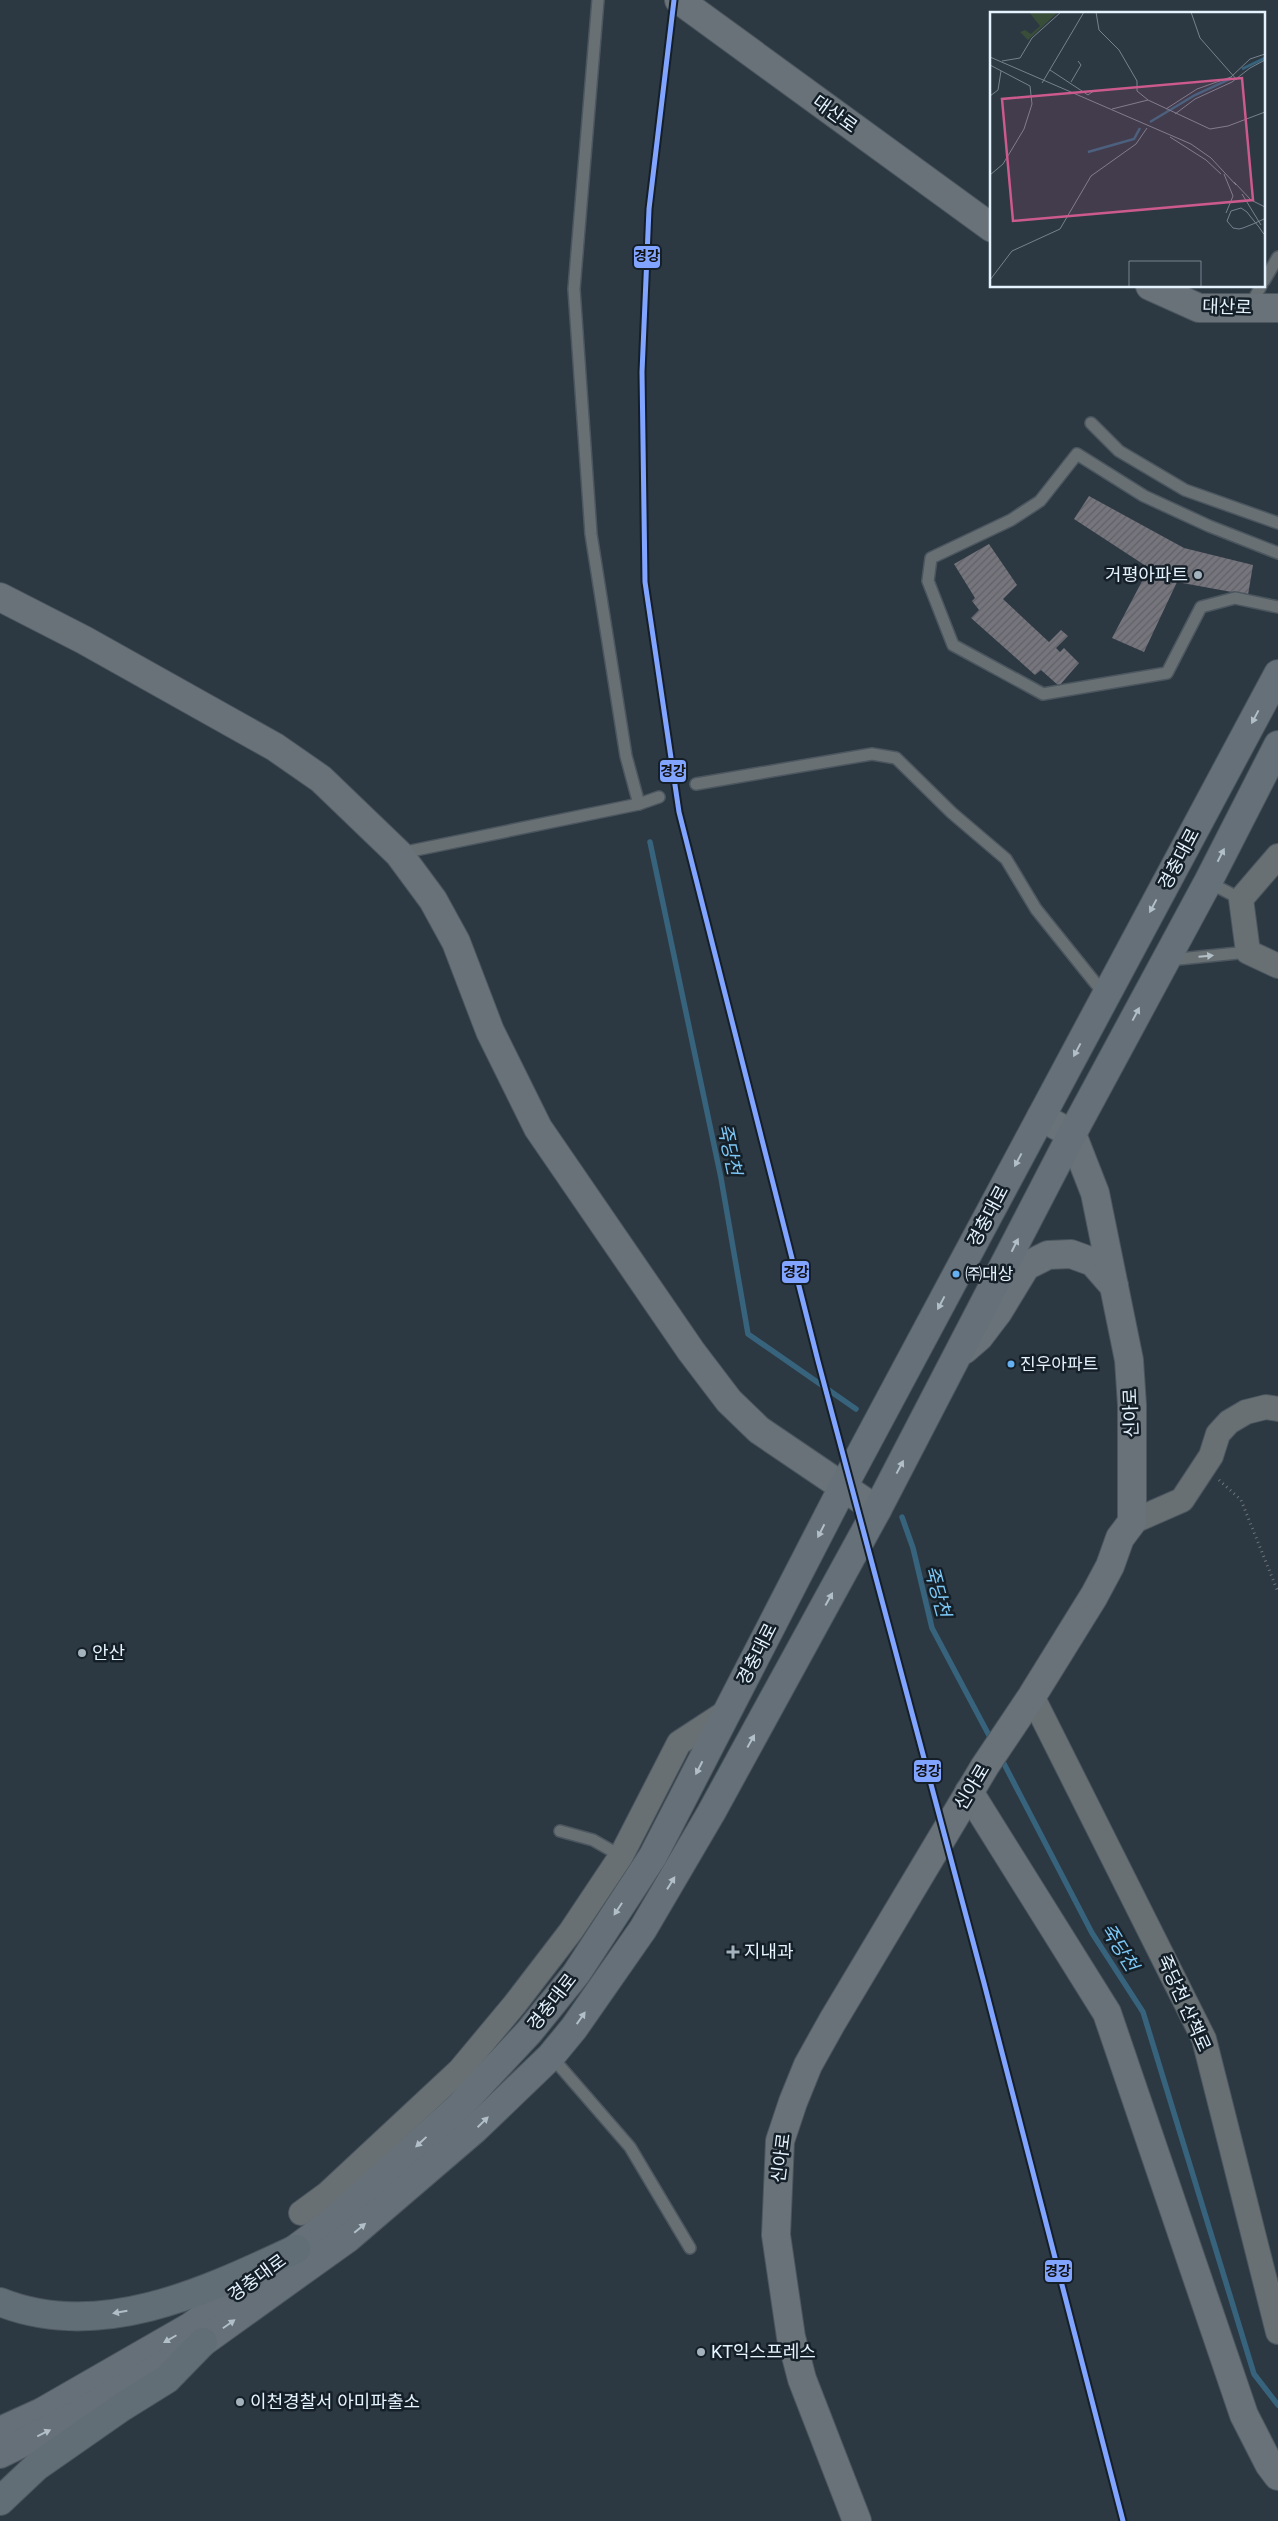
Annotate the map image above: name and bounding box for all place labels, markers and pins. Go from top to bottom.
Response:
place label: 거평아파트 [1105,564,1188,585]
marker: 거평아파트 [1192,569,1204,581]
place label: ㈜대상 [965,1264,1014,1284]
marker: ㈜대상 [951,1269,961,1279]
place label: 진우아파트 [1020,1354,1098,1374]
marker: 진우아파트 [1006,1359,1016,1369]
place label: 안산 [92,1642,125,1663]
marker: 안산 [76,1647,88,1659]
place label: 지내과 [744,1941,794,1962]
marker: 지내과 [726,1945,740,1959]
place label: KT익스프레스 [711,2341,816,2362]
marker: KT익스프레스 [695,2346,707,2358]
place label: 이천경찰서 아미파출소 [250,2391,420,2412]
marker: 이천경찰서 아미파출소 [234,2396,246,2408]

